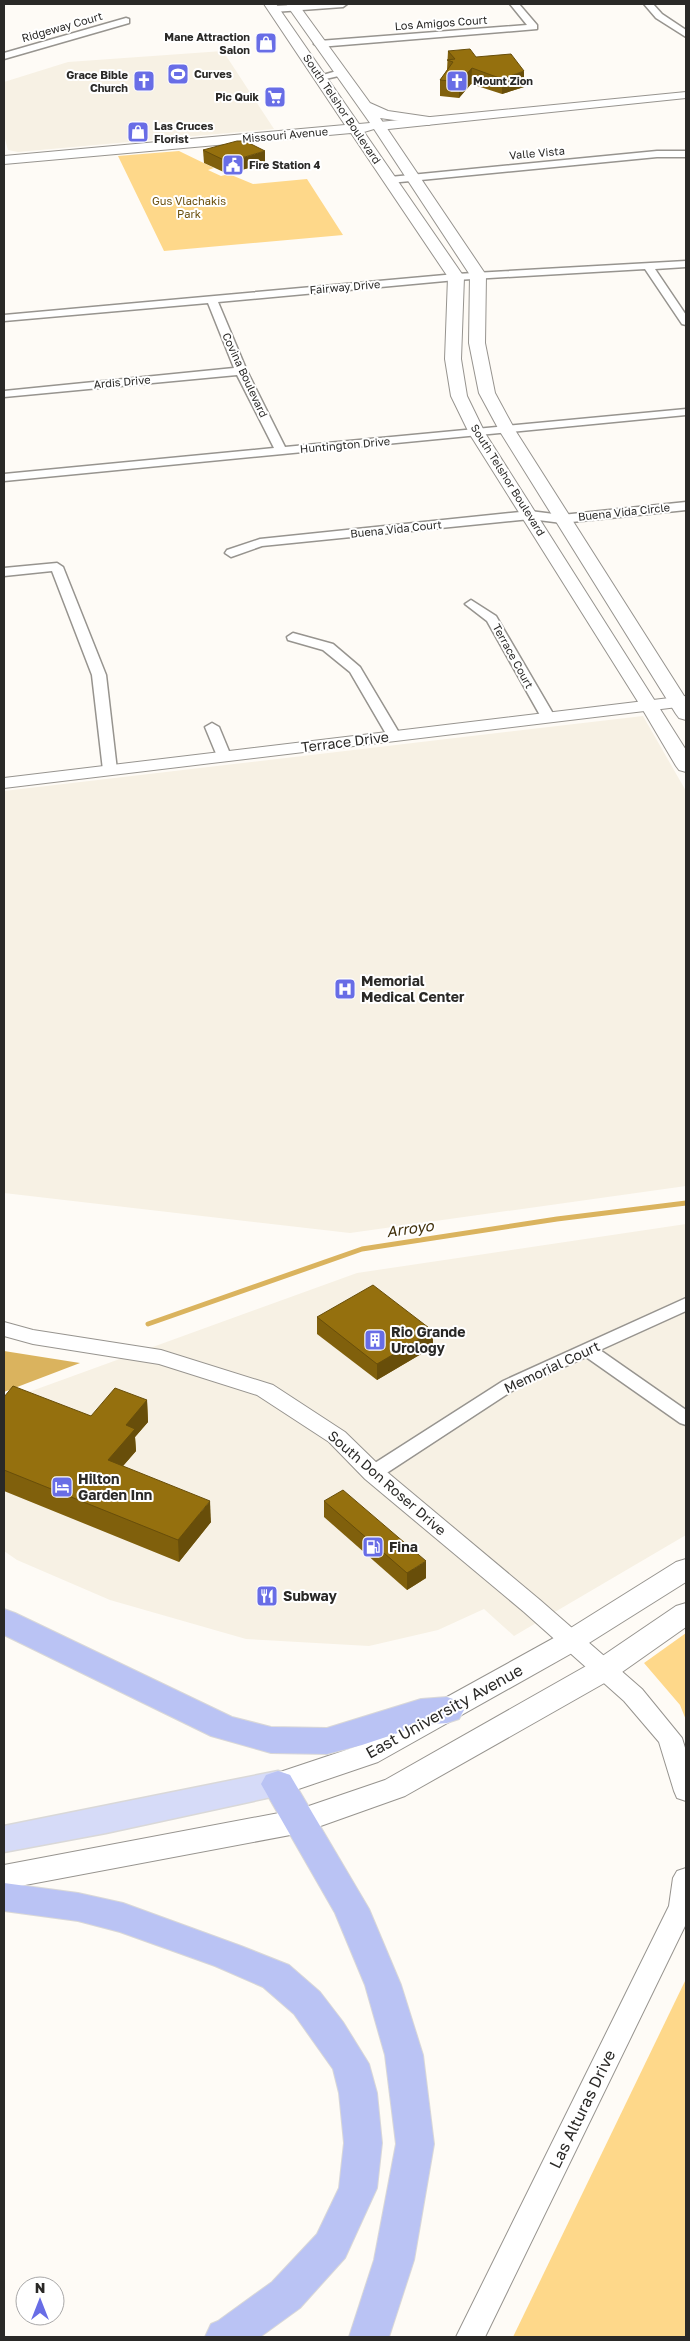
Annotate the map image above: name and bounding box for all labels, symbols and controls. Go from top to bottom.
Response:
street label: Ridgeway Court [20,9,104,44]
street label: Los Amigos Court [394,13,488,32]
place label: Mane Attraction Salon [164,30,250,56]
shop icon: Mane Attraction Salon [254,31,278,55]
street label: South Telshor Boulevard [301,51,384,166]
sports icon: Curves [166,62,190,86]
place label: Curves [194,67,232,80]
place label: Grace Bible Church [66,68,129,94]
church icon: Grace Bible Church [132,69,156,93]
church icon: Mount Zion [445,69,469,93]
place label: Mount Zion [473,74,533,87]
supermarket icon: Pic Quik [263,85,287,109]
place label: Pic Quik [215,90,260,103]
place label: Las Cruces Florist [154,119,213,145]
shop icon: Las Cruces Florist [126,120,150,144]
street label: Missouri Avenue [241,124,328,145]
street label: Valle Vista [509,144,565,161]
public building icon: Fire Station 4 [221,153,245,177]
place label: Fire Station 4 [249,158,320,171]
park label: Gus Vlachakis Park [152,194,226,220]
street label: Fairway Drive [309,277,381,296]
street label: Covina Boulevard [220,330,271,419]
street label: Ardis Drive [93,373,151,390]
street label: South Telshor Boulevard [469,421,548,538]
street label: Huntington Drive [299,434,391,455]
street label: Buena Vida Circle [577,500,671,523]
street label: Buena Vida Court [350,517,442,540]
street label: Terrace Court [490,621,536,690]
street label: Terrace Drive [300,728,390,755]
place label: Memorial Medical Center [361,972,465,1005]
hospital icon: Memorial Medical Center [333,977,357,1001]
water label: Arroyo [385,1216,436,1241]
place label: Rio Grande Urology [391,1323,465,1356]
building icon: Rio Grande Urology [363,1328,387,1352]
street label: Memorial Court [501,1337,602,1396]
street label: South Don Roser Drive [325,1427,450,1539]
place label: Hilton Garden Inn [78,1470,152,1503]
hotel icon: Hilton Garden Inn [50,1475,74,1499]
fuel station icon: Fina [361,1535,385,1559]
place label: Fina [389,1538,418,1555]
restaurant icon: Subway [255,1584,279,1608]
place label: Subway [283,1587,337,1604]
street label: East University Avenue [362,1659,526,1763]
street label: Las Alturas Drive [545,2046,619,2172]
north arrow [15,2276,65,2326]
text: N [35,2279,45,2296]

